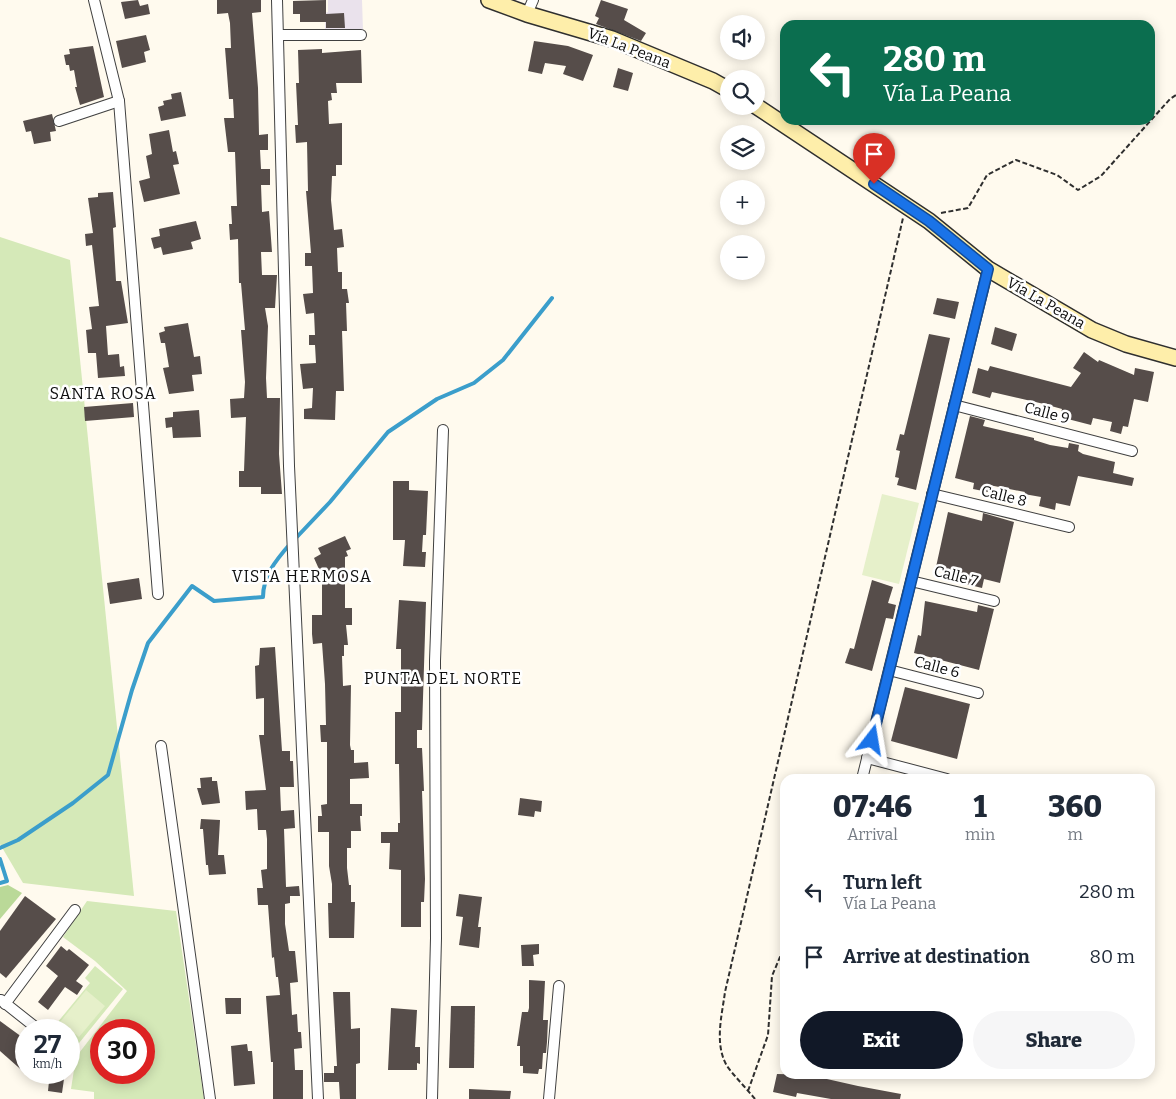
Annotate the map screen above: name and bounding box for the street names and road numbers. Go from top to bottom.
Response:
street label: Vía La Peana [585,24,673,72]
street label: Vía La Peana [1004,273,1088,333]
street label: Calle 9 [1022,398,1072,428]
street label: Calle 8 [979,482,1029,510]
street label: Calle 7 [932,562,980,590]
street label: Calle 6 [912,652,962,682]

